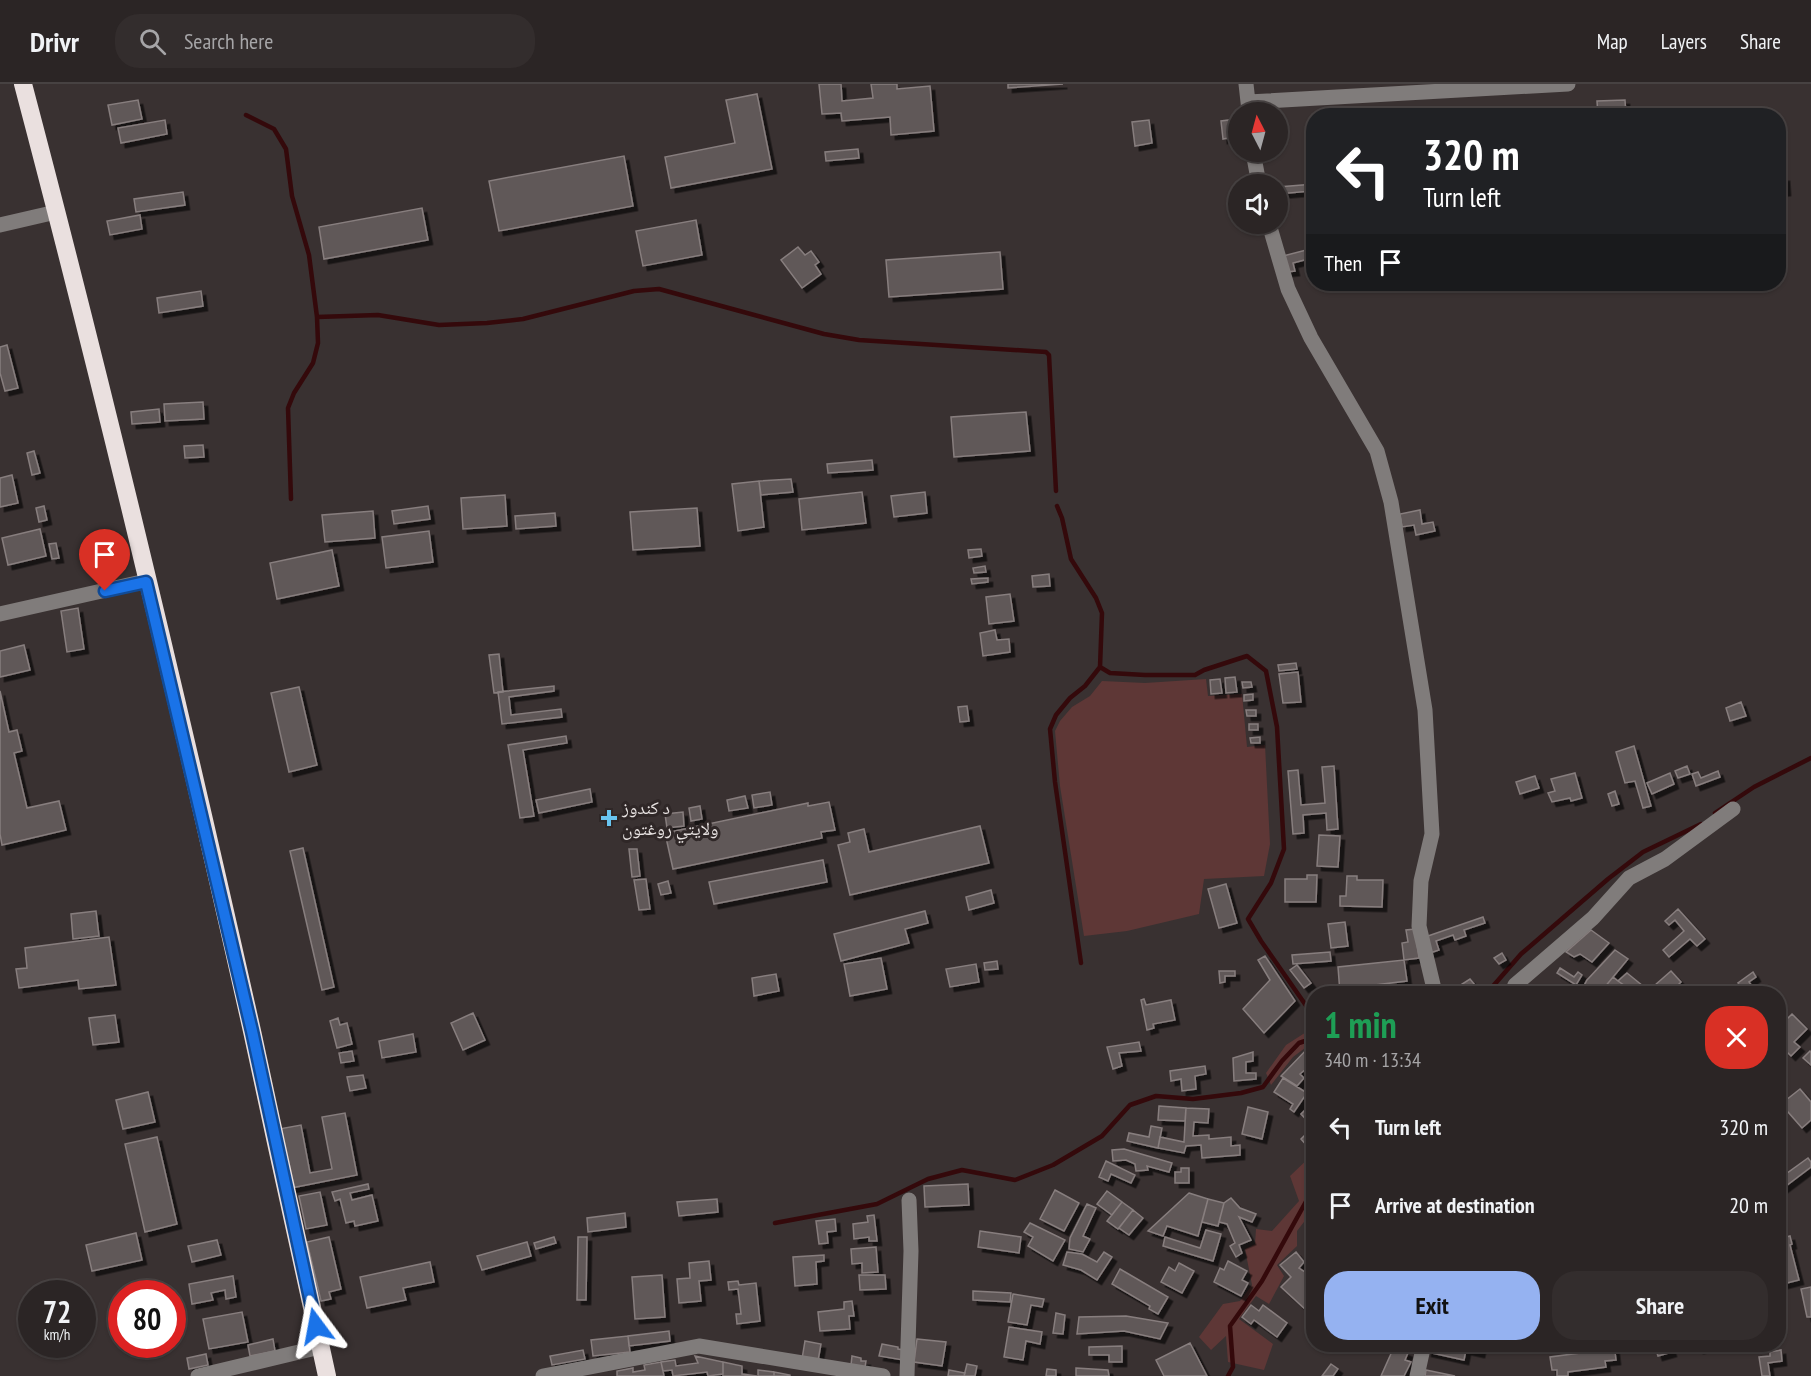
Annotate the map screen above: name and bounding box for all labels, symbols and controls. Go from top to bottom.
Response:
search box [115,14,535,68]
text: Drivr [30,23,79,60]
icon: search [136,25,169,58]
text: Search here [184,27,273,55]
text: Map [1597,28,1628,55]
text: Layers [1661,28,1707,55]
text: Share [1740,28,1781,55]
north arrow [1228,102,1288,162]
map controls [1228,102,1288,234]
text: 320 m [1423,127,1520,182]
icon: left [1324,132,1402,210]
button: sound [1228,174,1288,234]
text: Turn left [1423,180,1501,214]
icon: arrive [1374,246,1407,279]
text: Then [1324,249,1362,277]
pin [79,529,130,591]
icon: arrive [88,538,121,571]
place label: د کندوز ولایتي روغتون [621,796,719,844]
marker: د کندوز ولایتي روغتون [600,809,618,827]
text: 1 min [1324,1001,1397,1048]
button: close [1705,1006,1768,1069]
text: 340 m · 13:34 [1324,1047,1421,1073]
icon: left [1324,1111,1357,1144]
text: Turn left [1375,1113,1441,1141]
text: 320 m [1719,1113,1768,1141]
icon: arrive [1324,1189,1357,1222]
text: Arrive at destination [1375,1191,1535,1219]
text: 20 m [1729,1191,1768,1219]
button: Exit [1324,1271,1540,1340]
button: Share [1552,1271,1768,1340]
speed limit sign: 80 [108,1280,186,1358]
text: 72 [43,1292,71,1331]
position arrow [284,1294,348,1358]
text: km/h [44,1325,70,1344]

